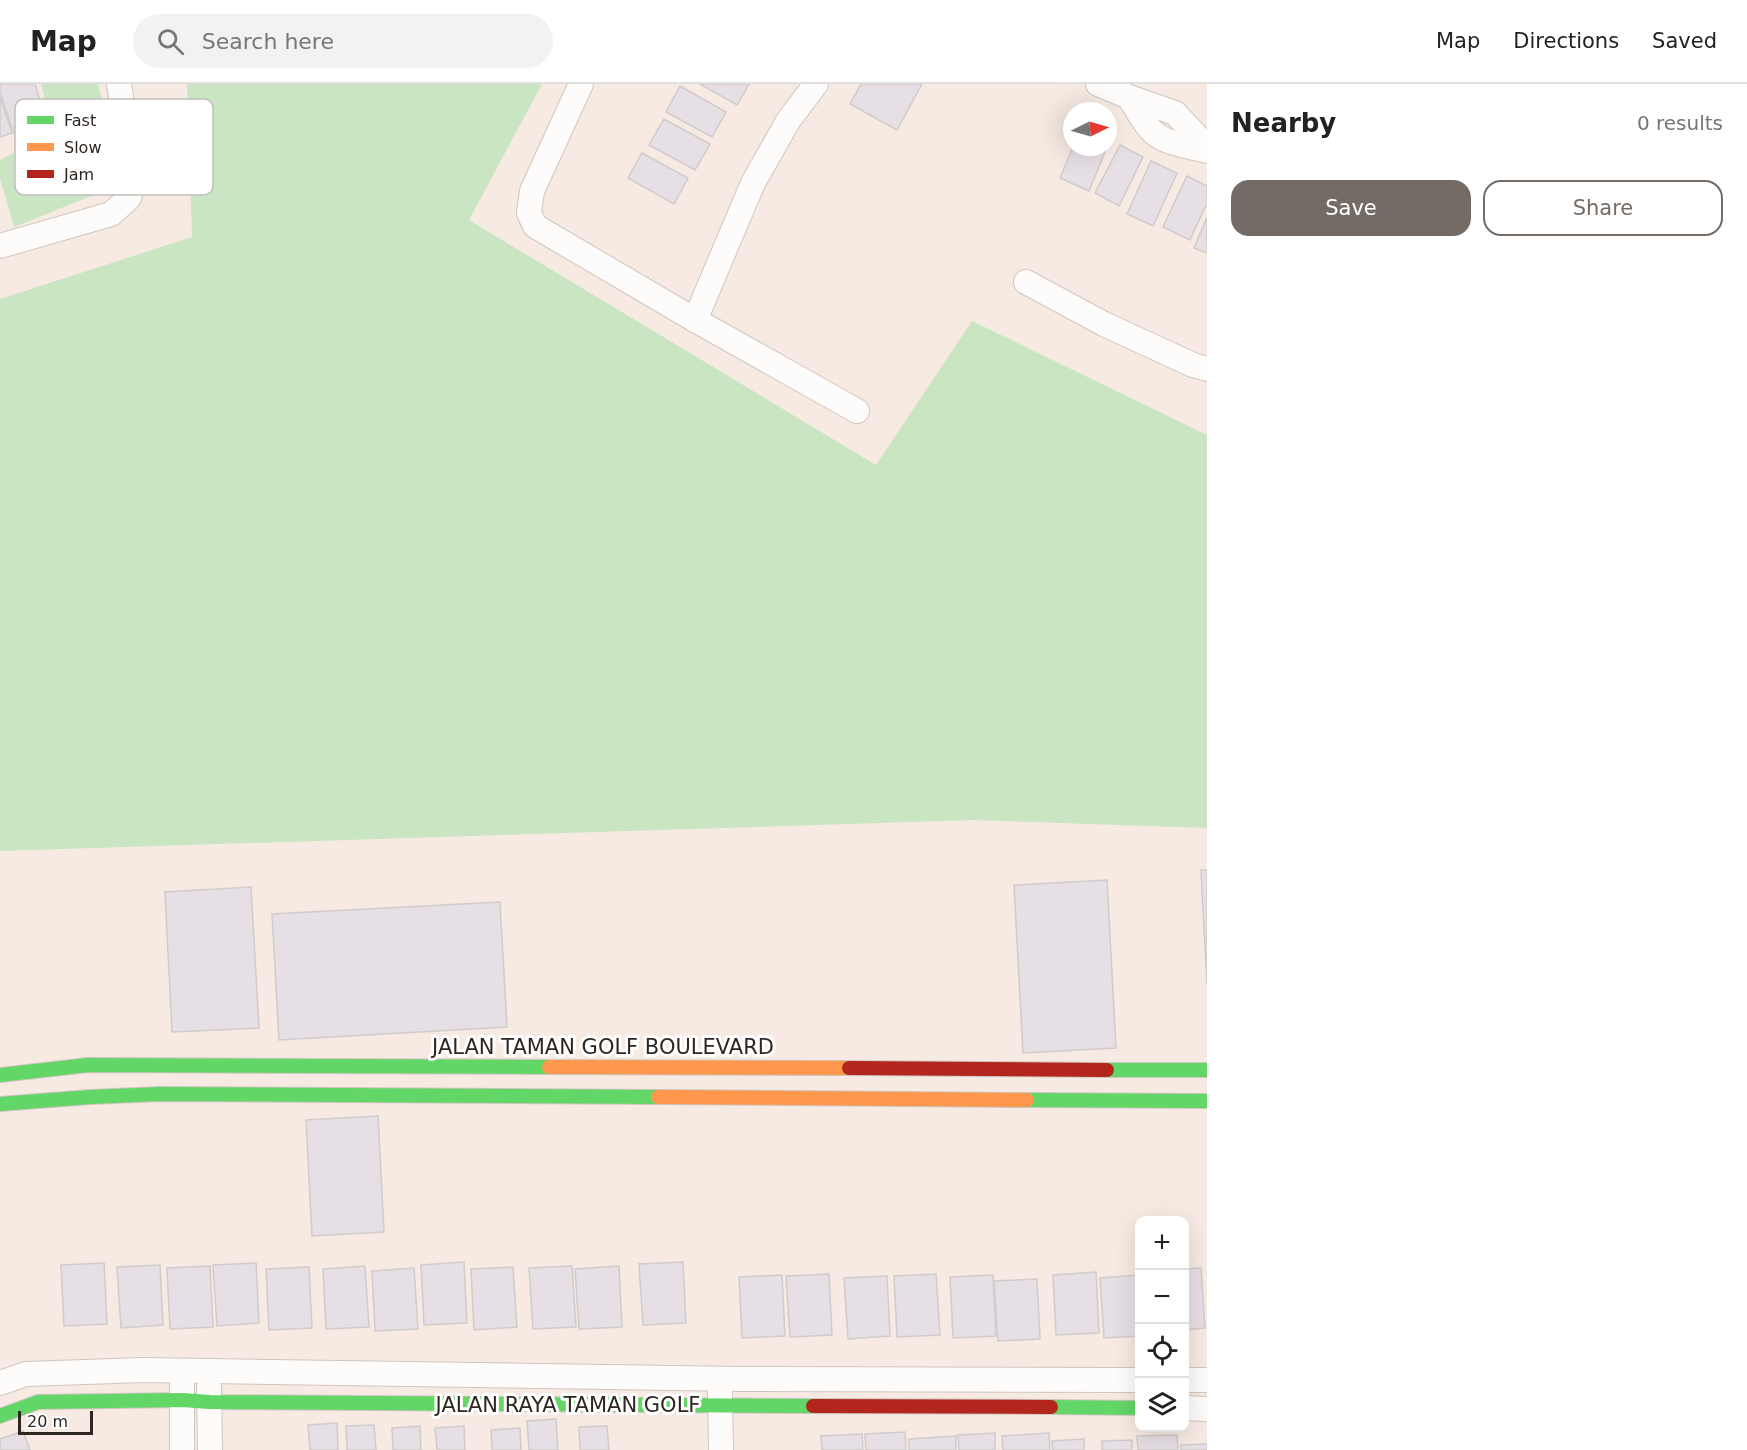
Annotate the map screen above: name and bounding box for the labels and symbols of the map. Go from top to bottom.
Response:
legend [15,99,213,195]
north arrow [1063,102,1117,156]
text: Fast [64,111,96,130]
text: Slow [64,138,101,157]
text: Jam [63,165,94,184]
street label: JALAN TAMAN GOLF BOULEVARD [430,1035,774,1059]
street label: JALAN RAYA TAMAN GOLF [434,1393,700,1417]
scale bar [18,1408,93,1436]

